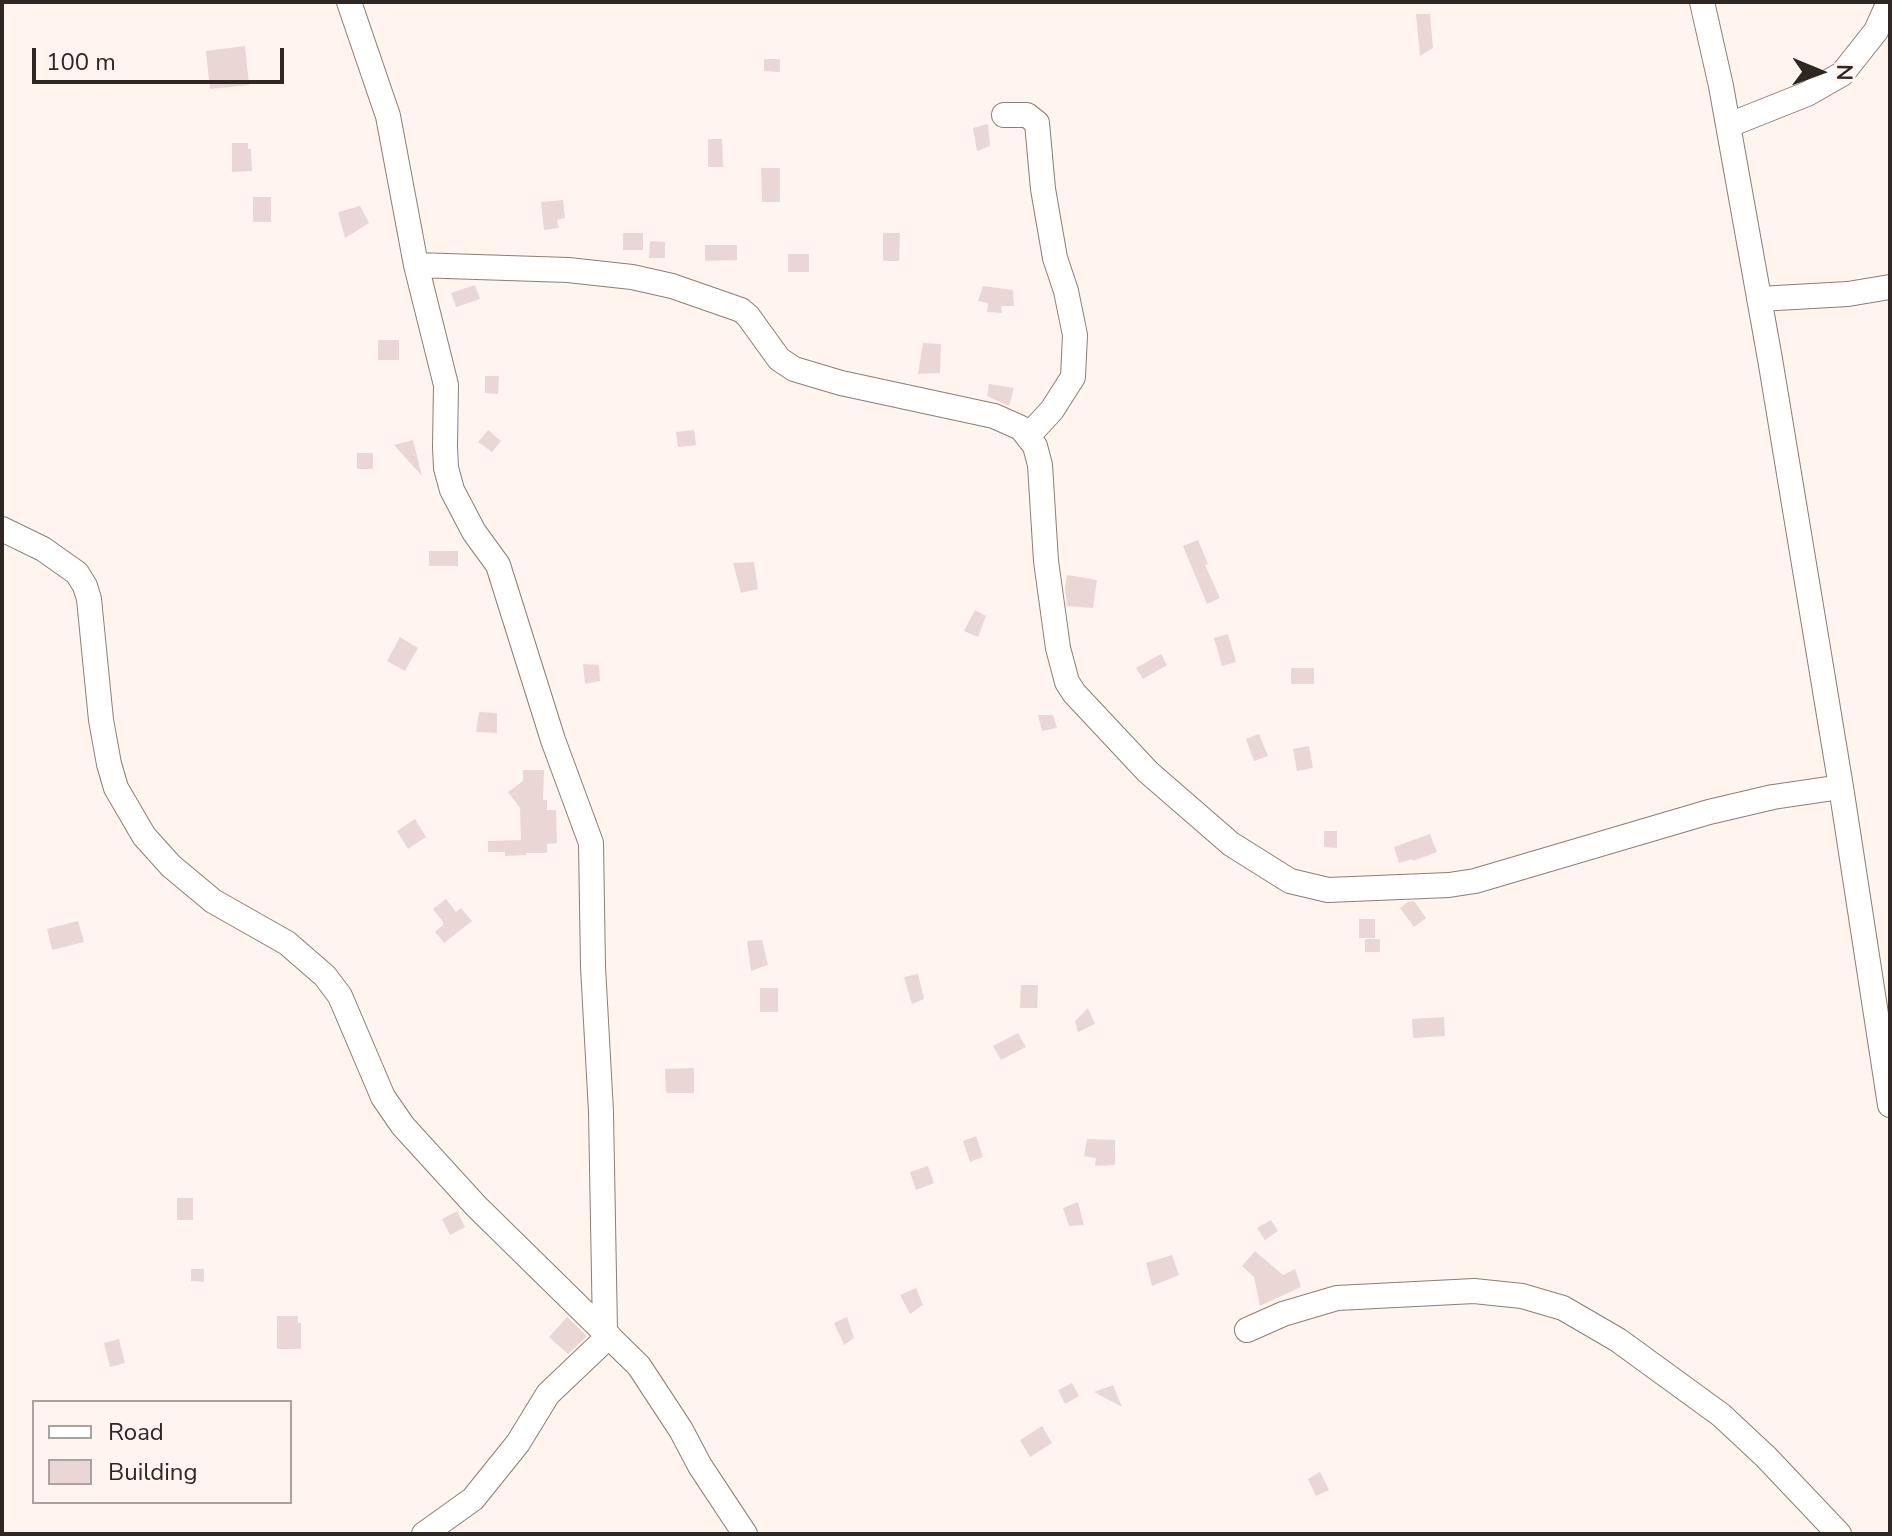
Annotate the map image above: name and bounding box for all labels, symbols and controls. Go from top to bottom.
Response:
scale bar [36,32,288,82]
north arrow [1780,32,1860,112]
text: 100 m [46,46,116,78]
text: N [1829,64,1859,81]
legend [32,1400,292,1504]
text: Road [108,1416,164,1448]
text: Building [108,1456,198,1488]

